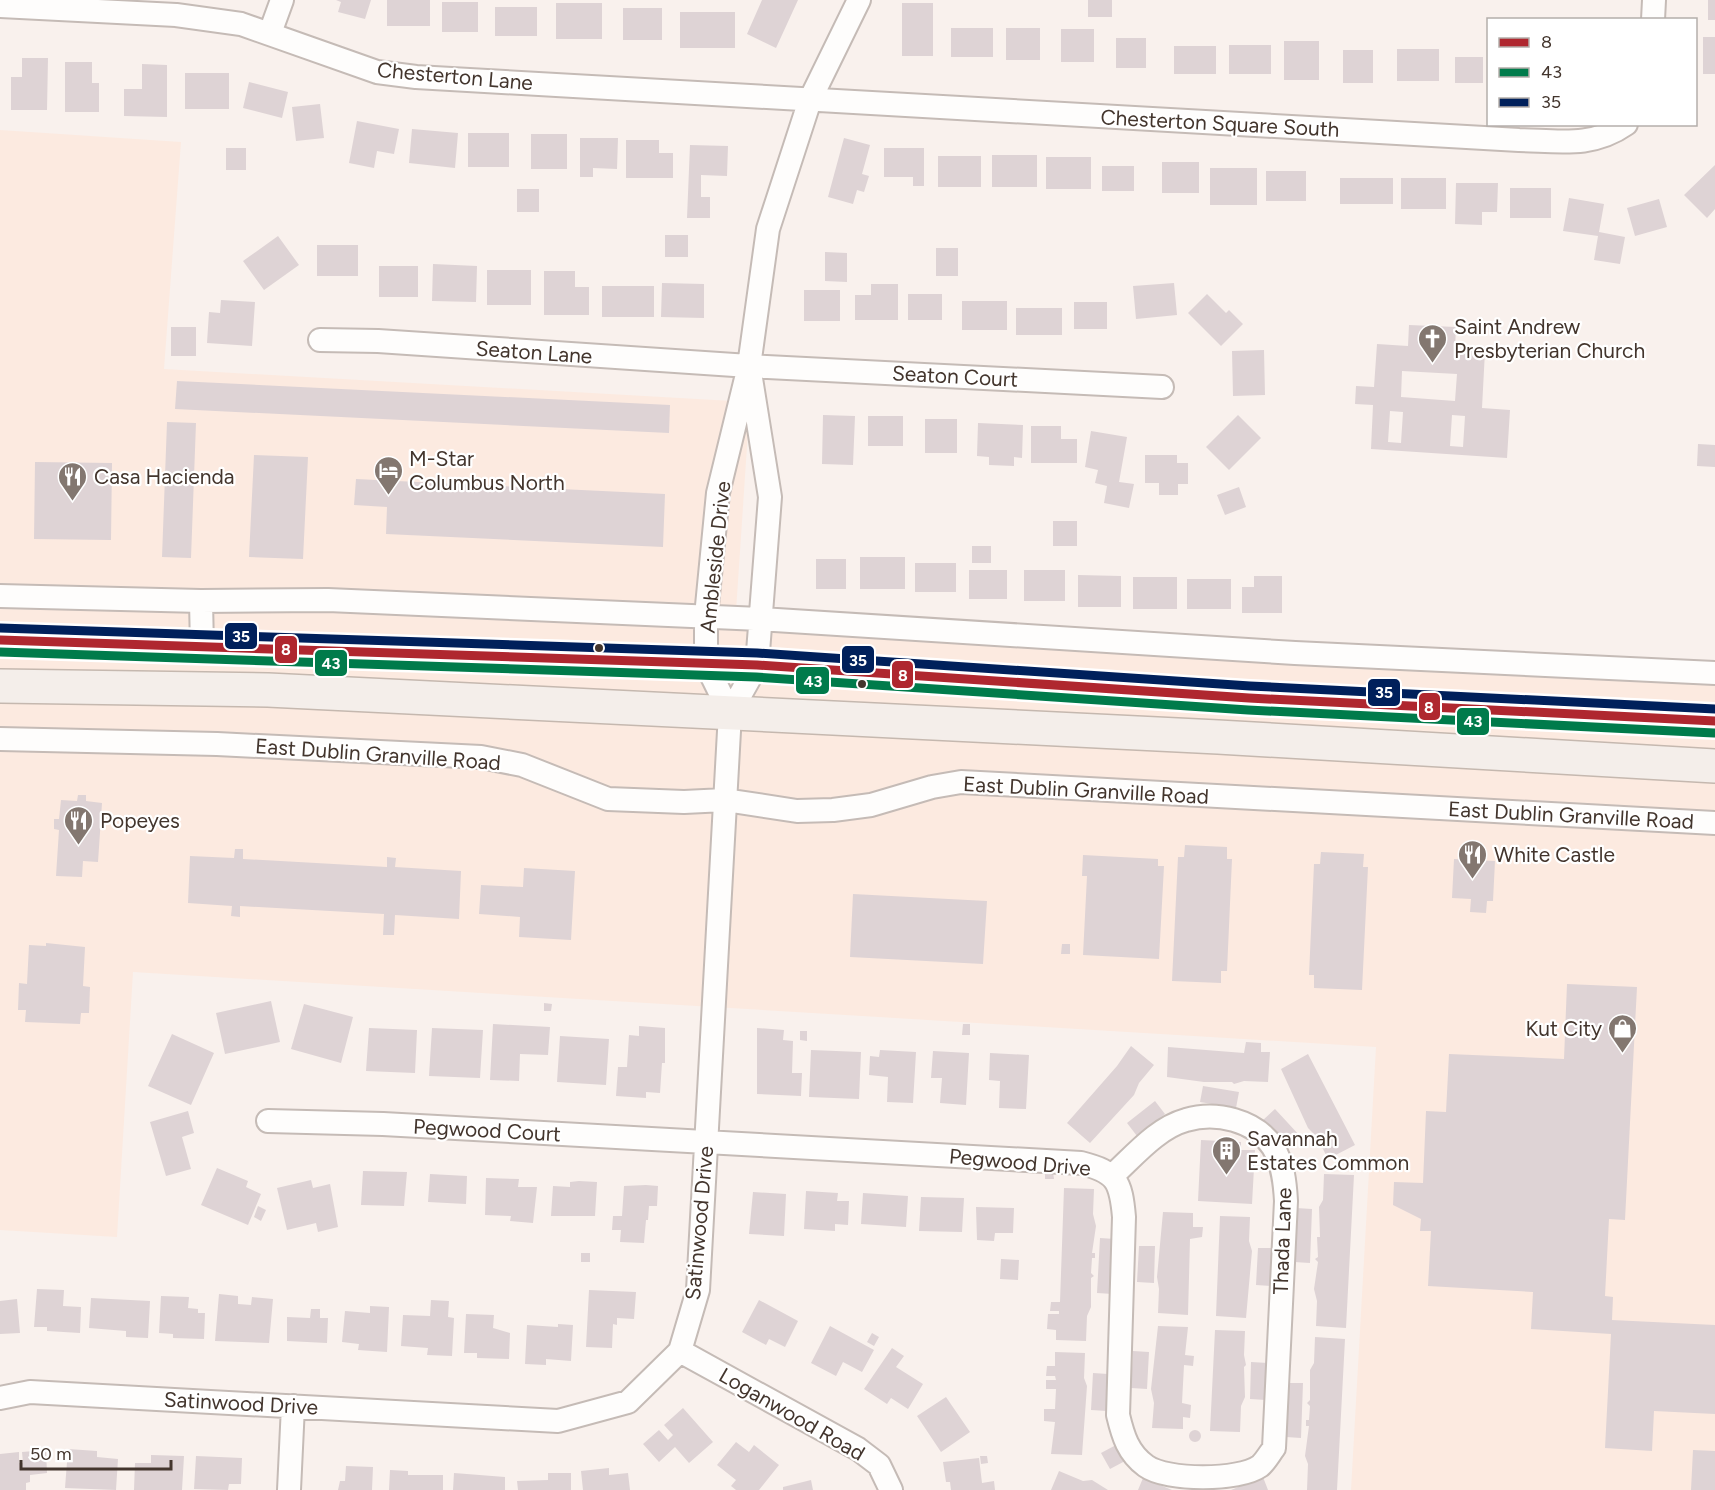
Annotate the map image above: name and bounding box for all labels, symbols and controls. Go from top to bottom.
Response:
legend [1487,18,1697,126]
text: 8 [1541,31,1552,53]
street label: Chesterton Lane [376,57,534,95]
text: 43 [1541,61,1562,83]
text: 35 [1541,91,1561,113]
street label: Chesterton Square South [1100,104,1340,142]
place label: Saint Andrew Presbyterian Church [1454,314,1645,363]
church icon: Saint Andrew Presbyterian Church [1417,322,1449,364]
street label: Seaton Lane [475,335,593,369]
street label: Seaton Court [891,360,1019,392]
place label: M-Star Columbus North [409,446,565,495]
hotel icon: M-Star Columbus North [372,454,404,496]
restaurant icon: Casa Hacienda [57,460,89,502]
place label: Casa Hacienda [94,464,234,489]
street label: Ambleside Drive [695,480,735,634]
line badge: 35 [224,622,258,650]
text: 35 [232,627,250,646]
line badge: 8 [274,635,298,664]
text: 8 [281,640,291,659]
unlabelled marker [593,642,605,654]
line badge: 35 [841,645,875,674]
line badge: 43 [314,649,348,677]
text: 35 [849,651,867,670]
text: 43 [321,654,341,673]
line badge: 8 [891,660,914,689]
line badge: 43 [795,666,830,695]
text: 8 [898,666,908,685]
text: 43 [803,672,823,691]
unlabelled marker [856,678,868,690]
line badge: 35 [1367,678,1401,707]
text: 35 [1375,683,1393,702]
line badge: 8 [1418,692,1441,721]
text: 8 [1424,698,1434,717]
line badge: 43 [1456,707,1490,736]
text: 43 [1463,712,1483,731]
street label: East Dublin Granville Road [254,733,502,775]
street label: East Dublin Granville Road [962,771,1210,809]
street label: East Dublin Granville Road [1447,796,1695,834]
restaurant icon: Popeyes [63,804,95,846]
place label: Popeyes [100,808,180,833]
restaurant icon: White Castle [1457,838,1489,880]
place label: White Castle [1494,842,1615,867]
shop icon: Kut City [1607,1012,1639,1054]
place label: Kut City [1525,1016,1602,1041]
street label: Pegwood Court [413,1114,562,1146]
place label: Savannah Estates Common [1247,1126,1409,1175]
building icon: Savannah Estates Common [1210,1134,1242,1176]
street label: Pegwood Drive [948,1143,1092,1181]
street label: Satinwood Drive [680,1145,718,1301]
street label: Thada Lane [1268,1187,1296,1295]
street label: Loganwood Road [715,1362,869,1466]
street label: Satinwood Drive [163,1386,319,1420]
scale bar [21,1433,171,1471]
text: 50 m [30,1443,72,1465]

